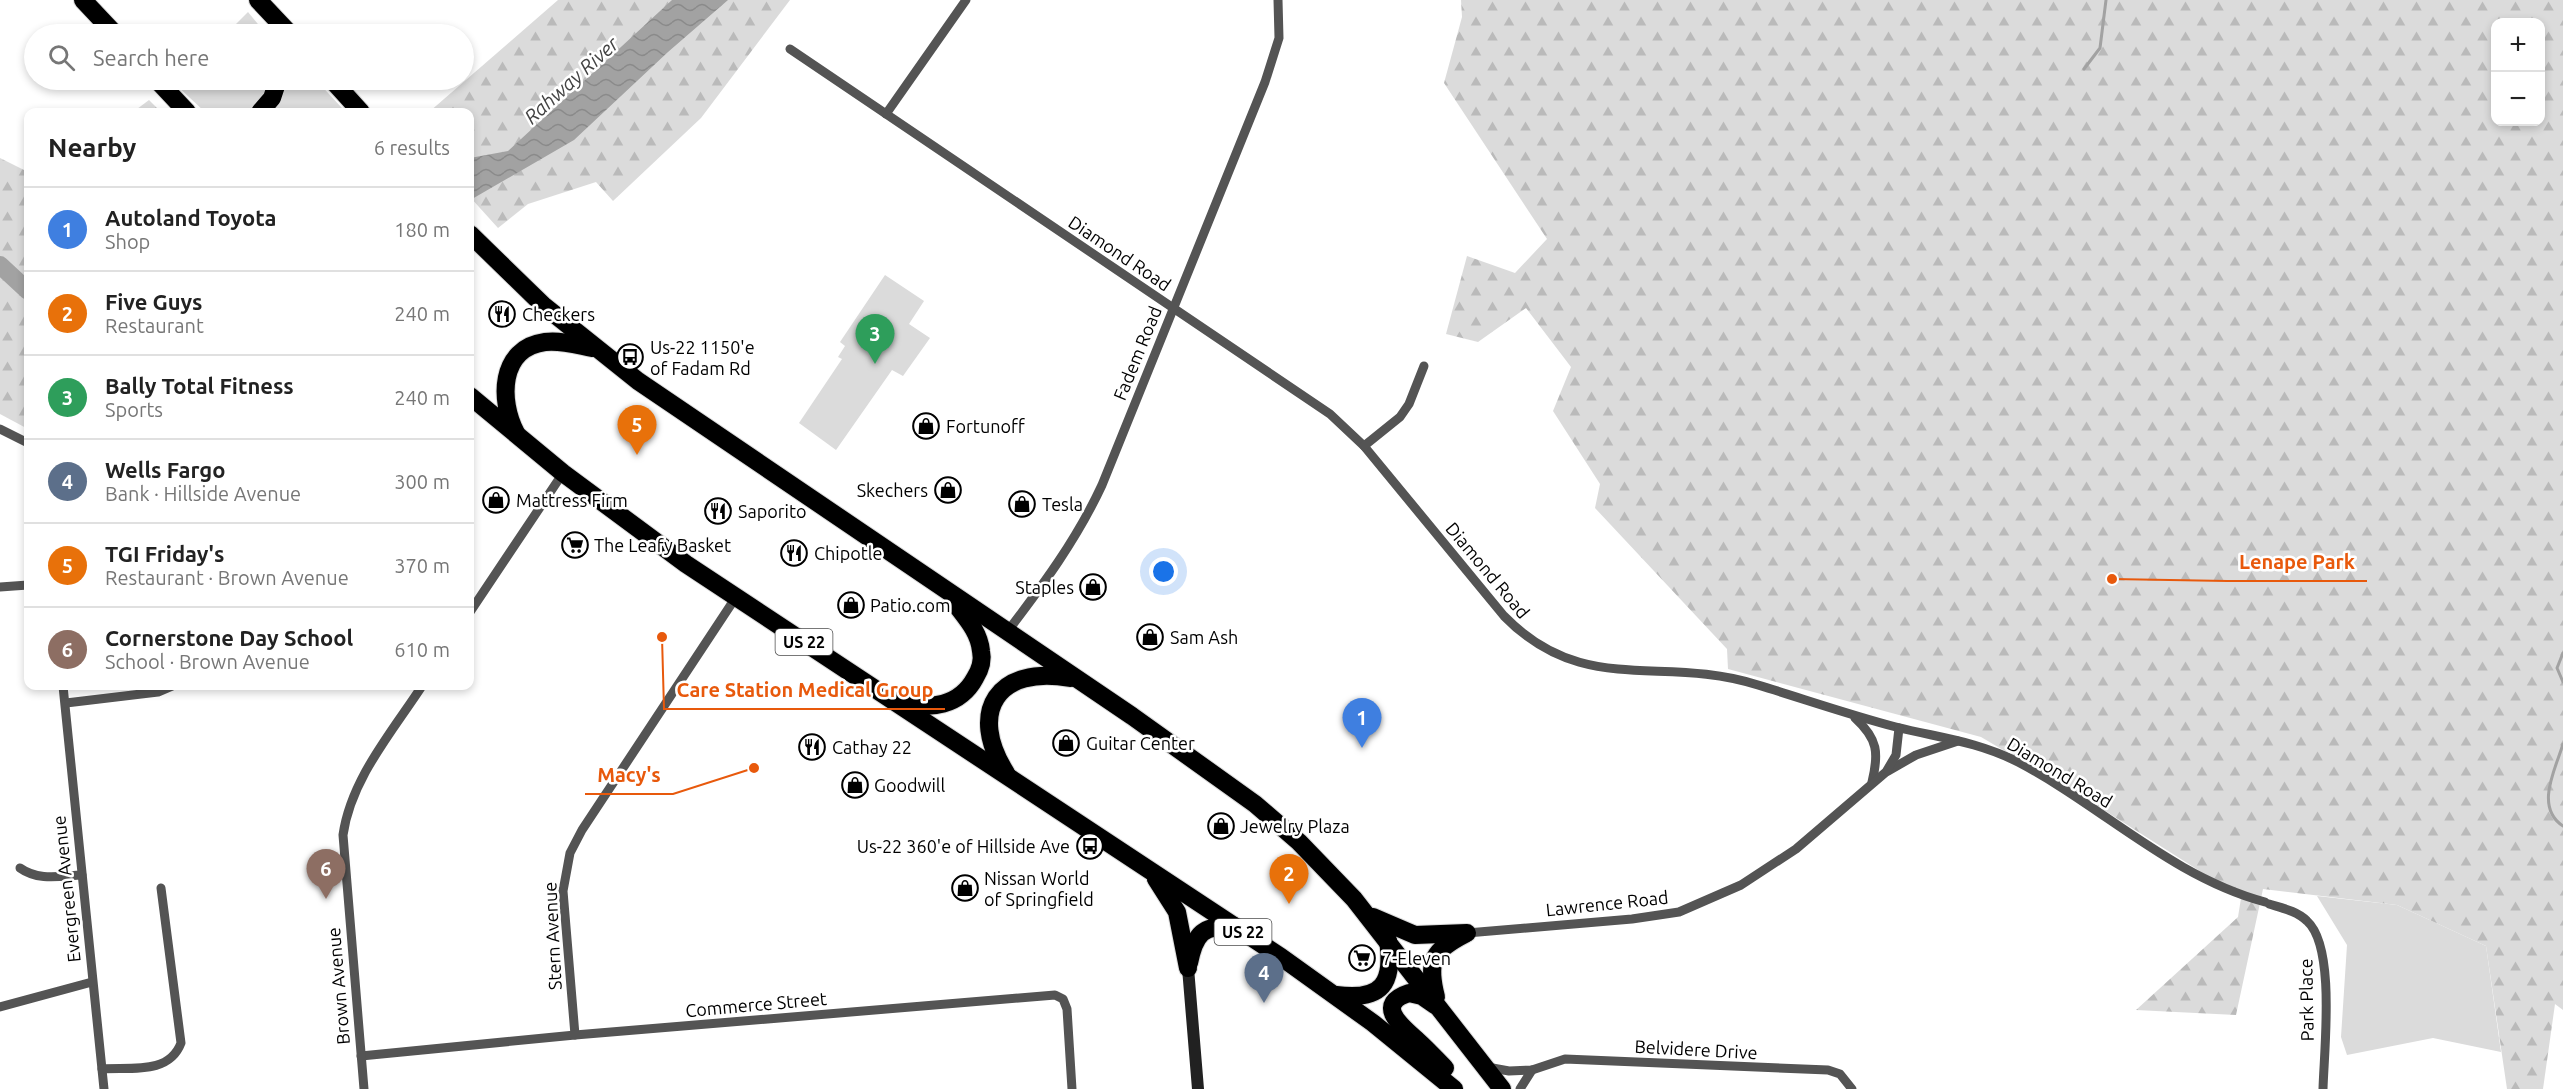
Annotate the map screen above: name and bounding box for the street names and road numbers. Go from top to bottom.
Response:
street label: Diamond Road [1065,211,1175,295]
street label: Fadem Road [1109,303,1165,403]
street label: Diamond Road [1442,518,1534,622]
road number: US 22 [776,629,832,655]
street label: Diamond Road [2004,733,2116,811]
street label: Evergreen Avenue [48,815,84,963]
street label: Stern Avenue [539,881,565,991]
street label: Lawrence Road [1545,887,1669,919]
road number: US 22 [1214,919,1272,945]
street label: Brown Avenue [323,926,353,1046]
street label: Park Place [2295,958,2317,1042]
street label: Commerce Street [684,988,828,1020]
street label: Belvidere Drive [1634,1036,1758,1062]

